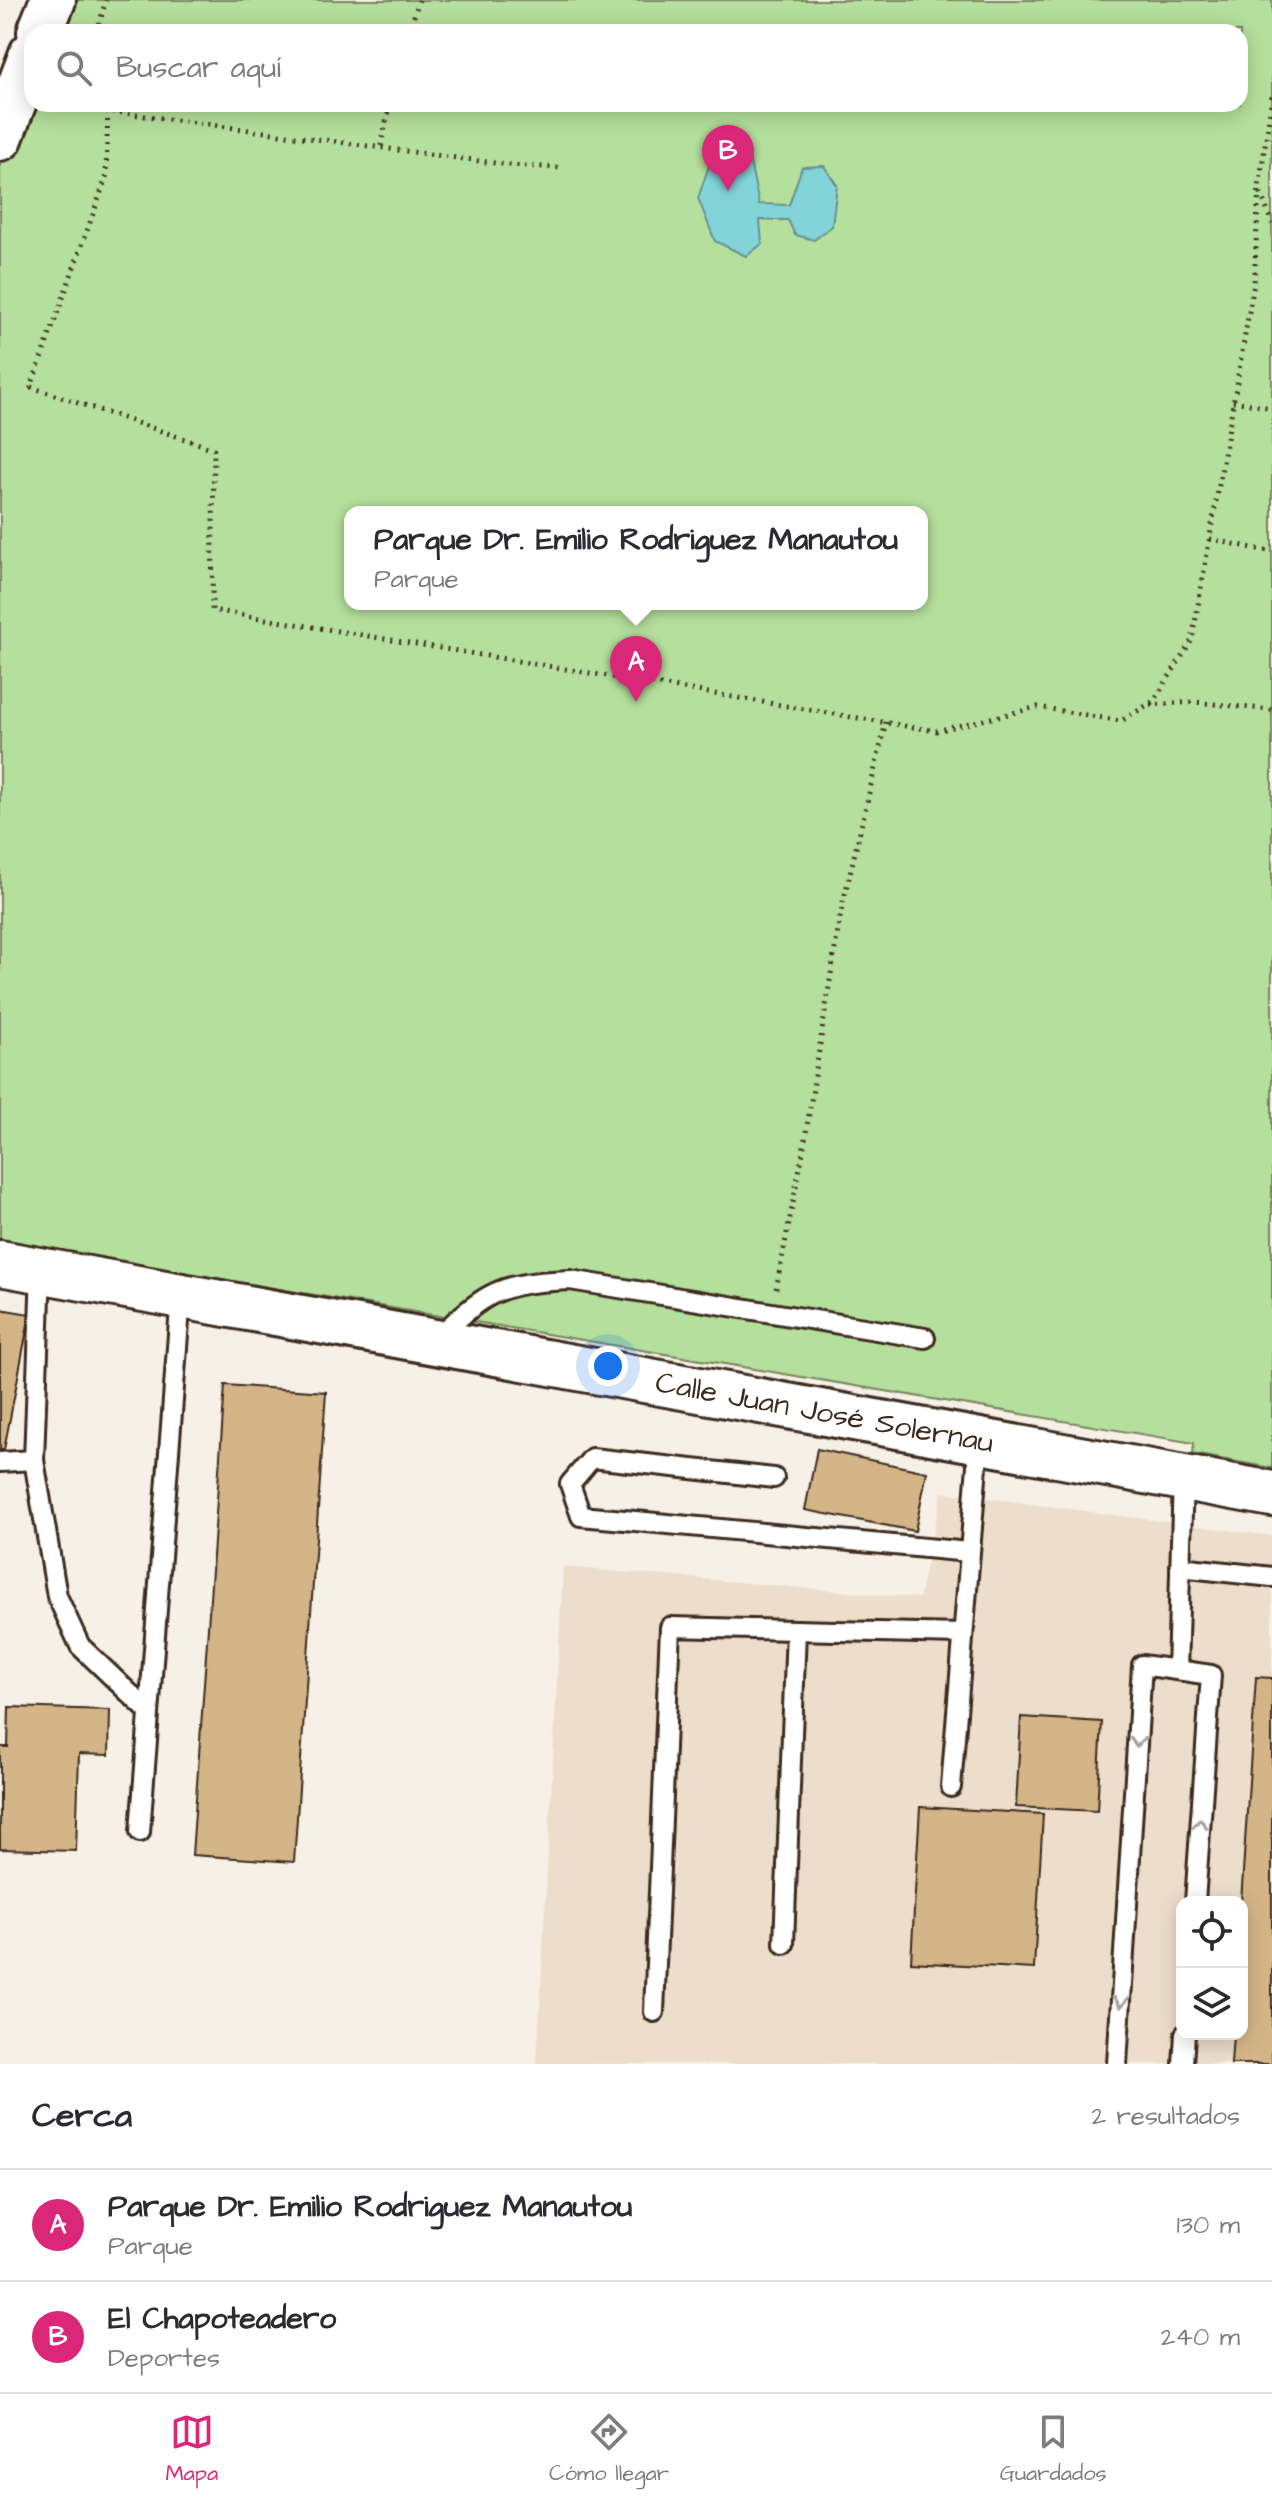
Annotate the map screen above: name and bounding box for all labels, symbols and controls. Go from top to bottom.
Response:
search box [24,24,1248,112]
icon: search [52,46,96,90]
text: Buscar aquí [116,47,281,89]
pin: B [702,125,754,191]
popup [344,506,928,610]
text: Parque Dr. Emilio Rodriguez Manautou [374,519,898,561]
text: Parque [374,561,459,597]
pin: A [610,636,662,702]
your location [588,1346,628,1386]
street label: Calle Juan José Solernau [652,1361,997,1464]
one-way arrow [1129,1736,1146,1749]
one-way arrow [1191,1817,1208,1830]
map controls [1176,1896,1248,2040]
button: locate [1176,1896,1248,1968]
button: layers [1176,1968,1248,2040]
one-way arrow [1113,1996,1130,2009]
text: Cerca [32,2092,132,2140]
text: 2 resultados [1091,2098,1240,2134]
text: Parque Dr. Emilio Rodriguez Manautou [108,2186,632,2228]
text: A [50,2207,66,2243]
text: 130 m [1176,2207,1240,2243]
text: Parque [108,2228,193,2264]
text: El Chapoteadero [108,2298,336,2340]
text: B [49,2319,67,2355]
text: 240 m [1160,2319,1240,2355]
text: Deportes [108,2340,220,2376]
tab: Mapa [165,2410,218,2489]
tab: Cómo llegar [549,2410,669,2489]
tab: Guardados [1000,2410,1107,2489]

